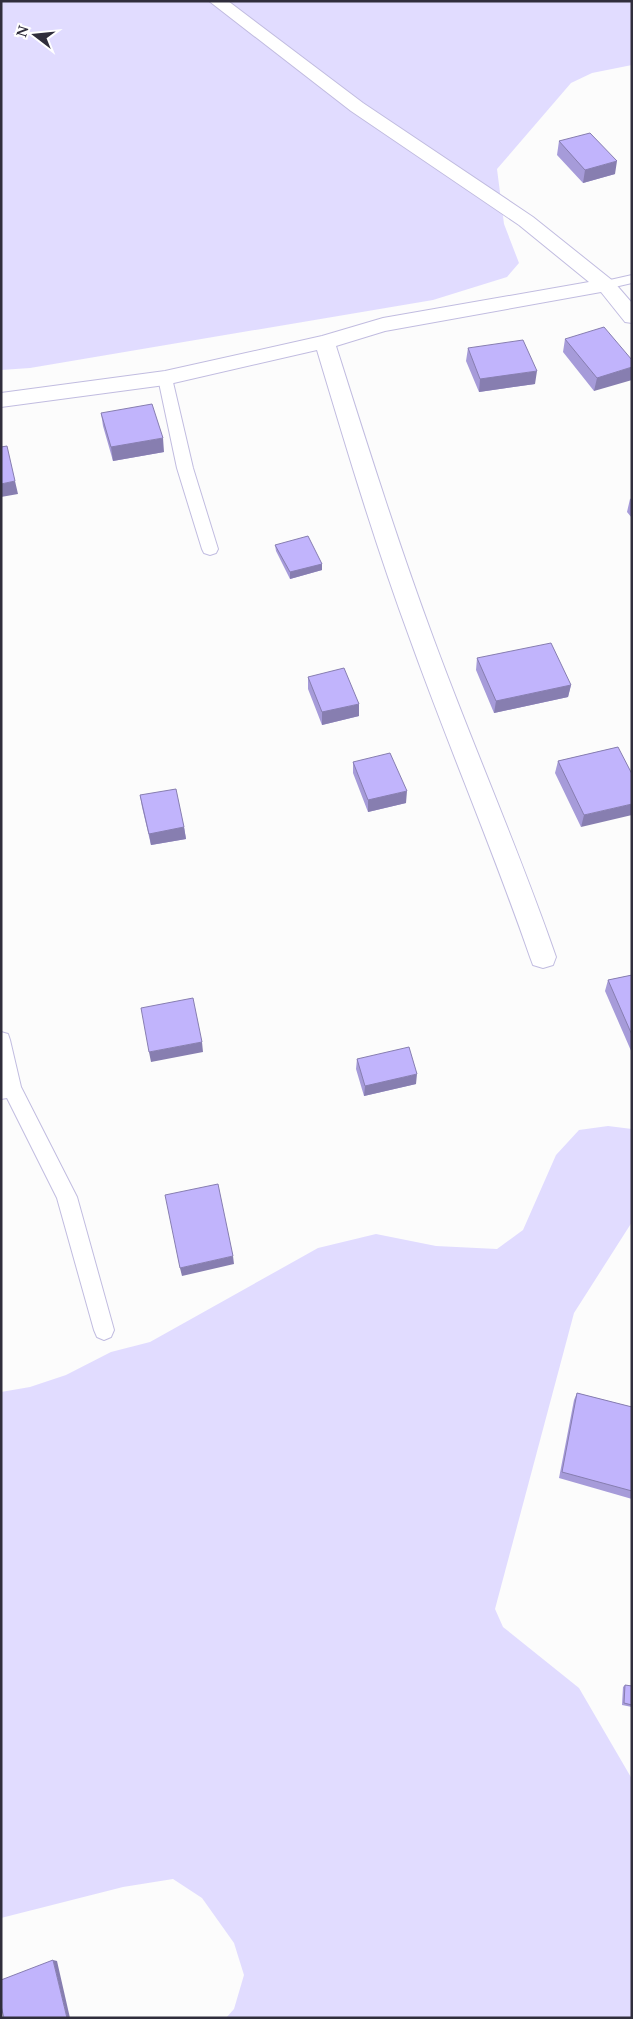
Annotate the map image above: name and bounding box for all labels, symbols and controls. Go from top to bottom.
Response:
north arrow [10,10,60,60]
text: N [11,23,33,39]

